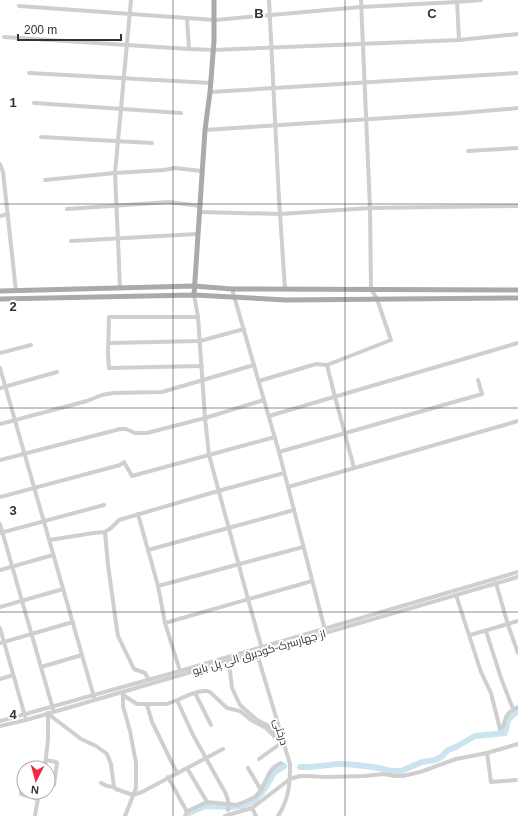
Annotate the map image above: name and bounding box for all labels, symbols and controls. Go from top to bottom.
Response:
text: B [254,6,264,21]
text: C [427,6,437,21]
scale bar [18,16,121,42]
text: 200 m [24,23,57,37]
text: 1 [9,95,17,110]
text: 2 [9,299,17,314]
text: 3 [9,503,17,518]
street label: از جهارسرک-کودبرق الی پل بایو [191,627,327,678]
text: 4 [9,707,17,722]
street label: درختی [270,717,291,747]
north arrow [16,760,56,800]
text: N [30,784,40,796]

